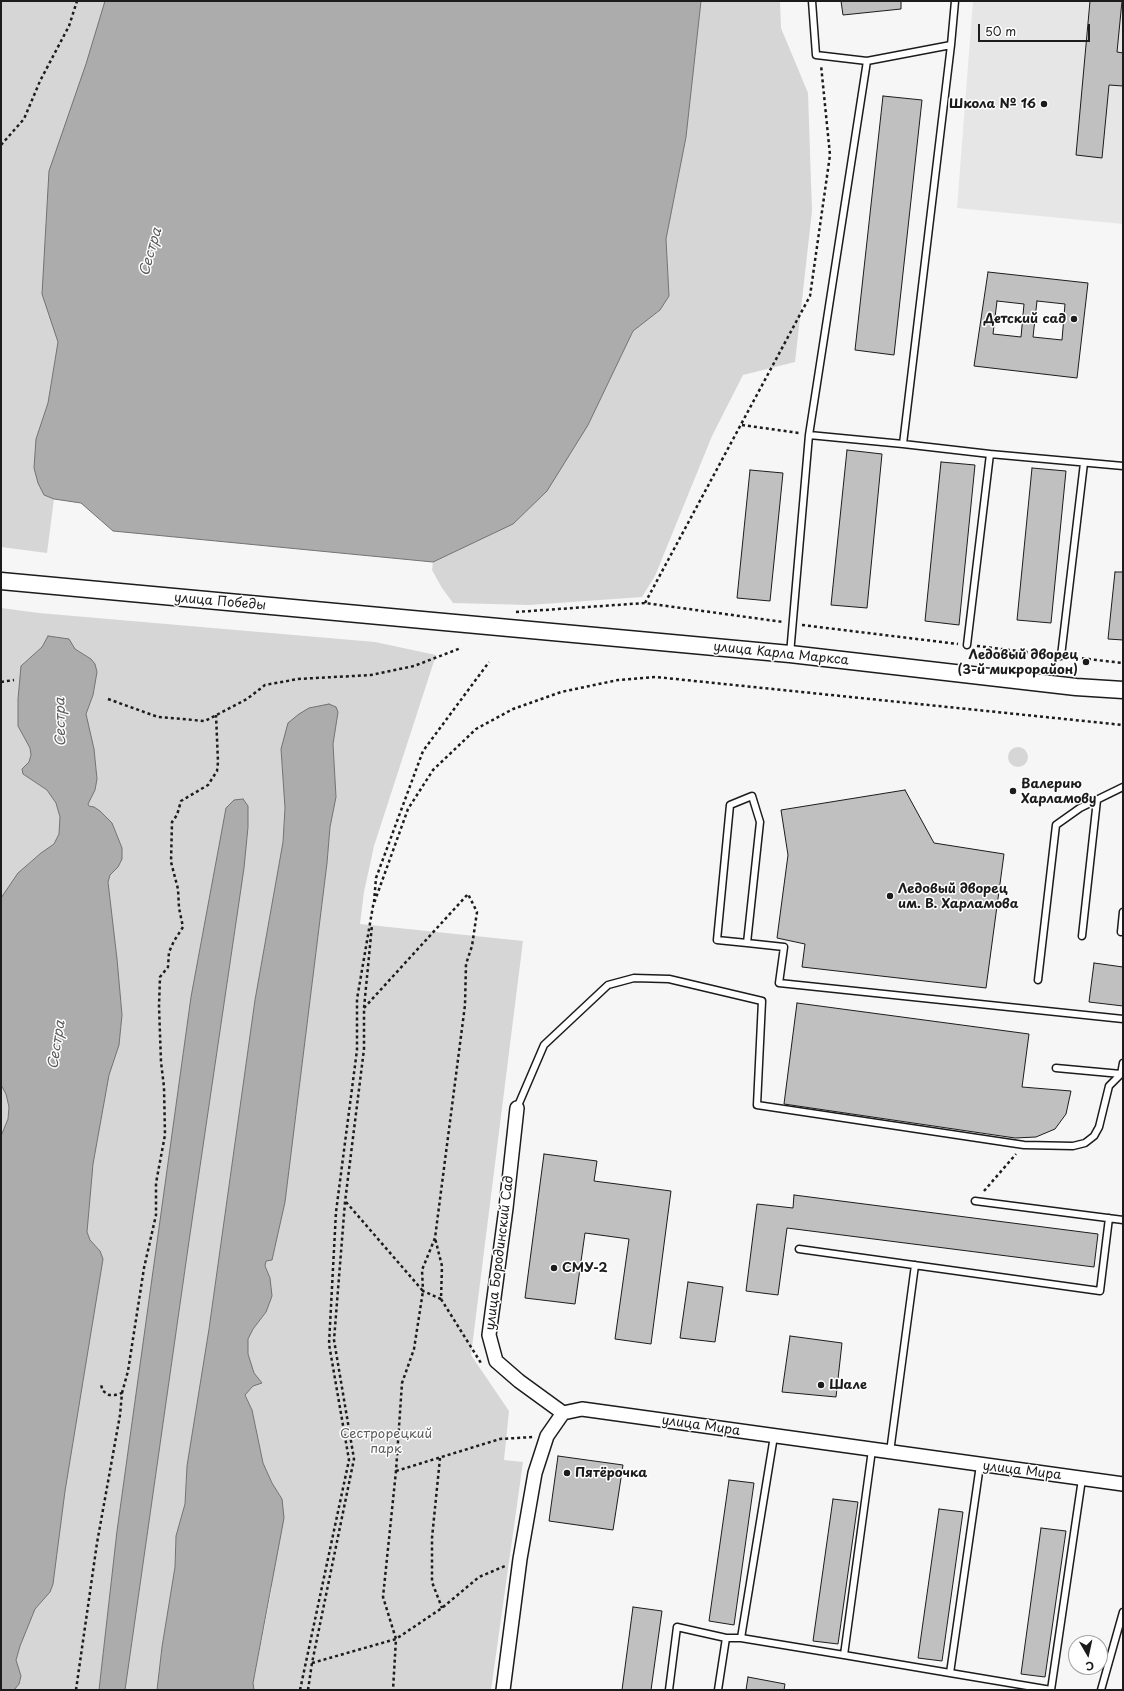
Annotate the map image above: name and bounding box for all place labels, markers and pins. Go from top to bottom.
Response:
place label: Школа № 16 [949,96,1036,112]
marker: Школа № 16 [1039,99,1049,109]
place label: Детский сад [984,311,1066,327]
marker: Детский сад [1069,314,1079,324]
place label: Ледовый дворец (3-й микрорайон) [958,647,1078,678]
marker: Ледовый дворец (3-й микрорайон) [1081,657,1091,667]
place label: Валерию Харламову [1021,776,1096,807]
marker: Валерию Харламову [1008,786,1018,796]
place label: Ледовый дворец им. В. Харламова [898,881,1019,912]
marker: Ледовый дворец им. В. Харламова [885,891,895,901]
place label: СМУ-2 [562,1260,608,1276]
marker: СМУ-2 [549,1263,559,1273]
place label: Шале [829,1377,867,1393]
marker: Шале [816,1380,826,1390]
place label: Пятёрочка [575,1465,647,1481]
marker: Пятёрочка [562,1468,572,1478]

